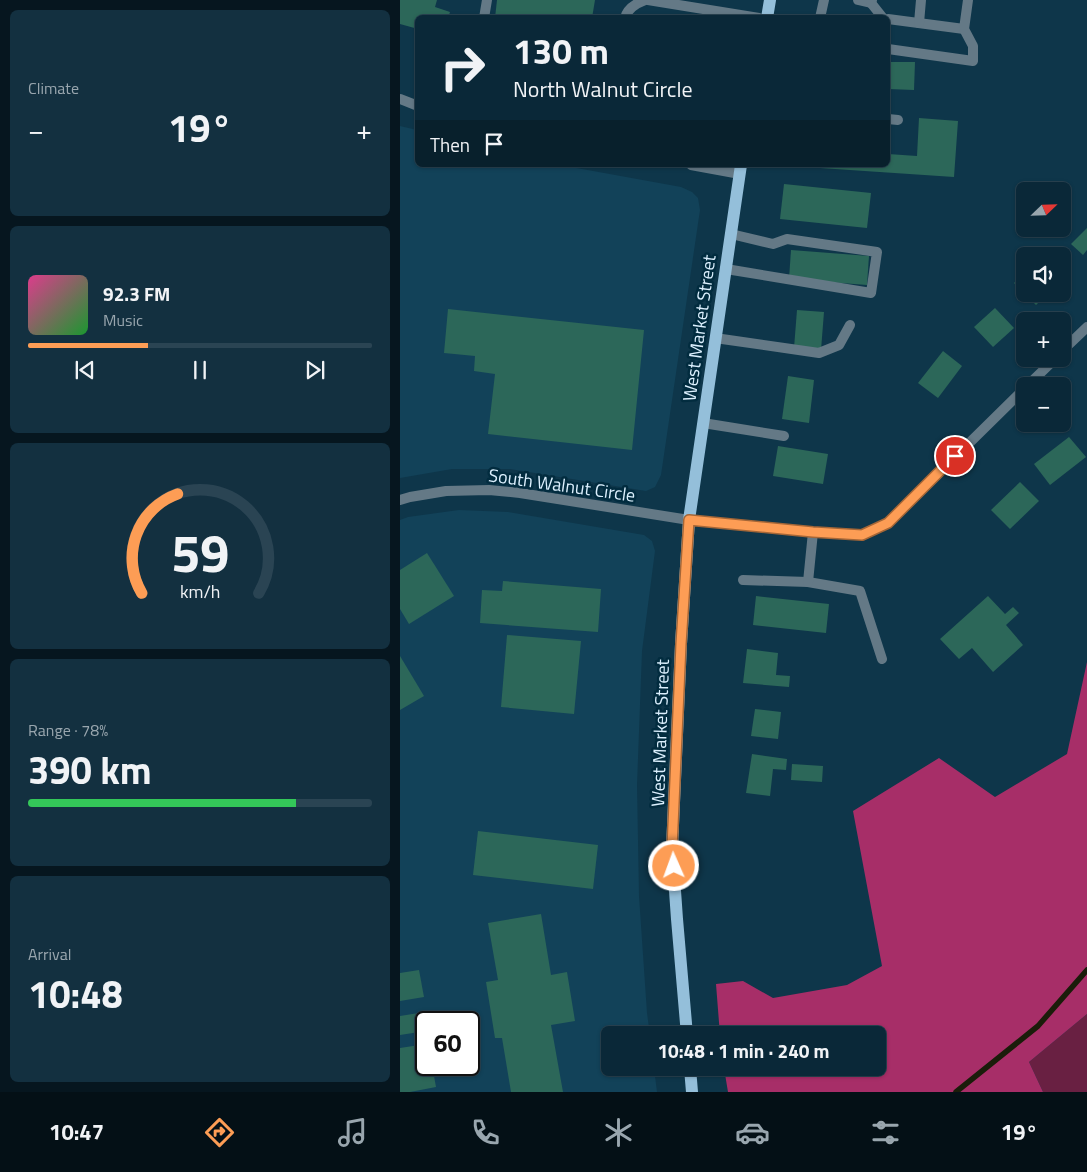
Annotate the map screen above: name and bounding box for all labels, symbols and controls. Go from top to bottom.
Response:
text: 130 m [513,24,609,78]
icon: right [430,35,495,100]
text: North Walnut Circle [513,72,693,106]
text: Climate [28,76,79,100]
text: 19° [168,99,232,157]
text: − [28,108,44,151]
text: + [356,108,372,151]
text: Then [430,130,470,159]
icon: arrive [480,130,508,158]
north arrow [1016,182,1071,238]
map controls [1016,182,1071,432]
button: sound [1016,247,1071,302]
street label: West Market Street [675,252,723,403]
text: 92.3 FM [103,279,170,308]
text: Music [103,308,143,332]
button: + [1016,312,1071,367]
icon: previous [71,356,99,384]
icon: pause [186,356,214,384]
icon: next [301,356,329,384]
button: − [1016,377,1071,432]
pin [934,435,976,477]
icon: arrive [941,442,969,470]
street label: South Walnut Circle [487,461,637,509]
text: 59 [171,513,229,592]
text: km/h [180,578,220,605]
street label: West Market Street [644,658,676,807]
text: Range · 78% [28,718,108,742]
text: 390 km [28,741,152,799]
position arrow [647,839,699,891]
text: Arrival [28,942,71,966]
text: 10:48 [28,965,123,1023]
speed limit sign: 60 [415,1011,480,1076]
text: 10:48 · 1 min · 240 m [657,1036,830,1065]
text: 10:47 [49,1115,104,1149]
icon: directions [202,1115,237,1150]
icon: music [335,1115,370,1150]
icon: phone [468,1115,503,1150]
icon: climate [601,1115,636,1150]
icon: car [735,1115,770,1150]
icon: filters [868,1115,903,1150]
text: 19° [1001,1115,1038,1149]

